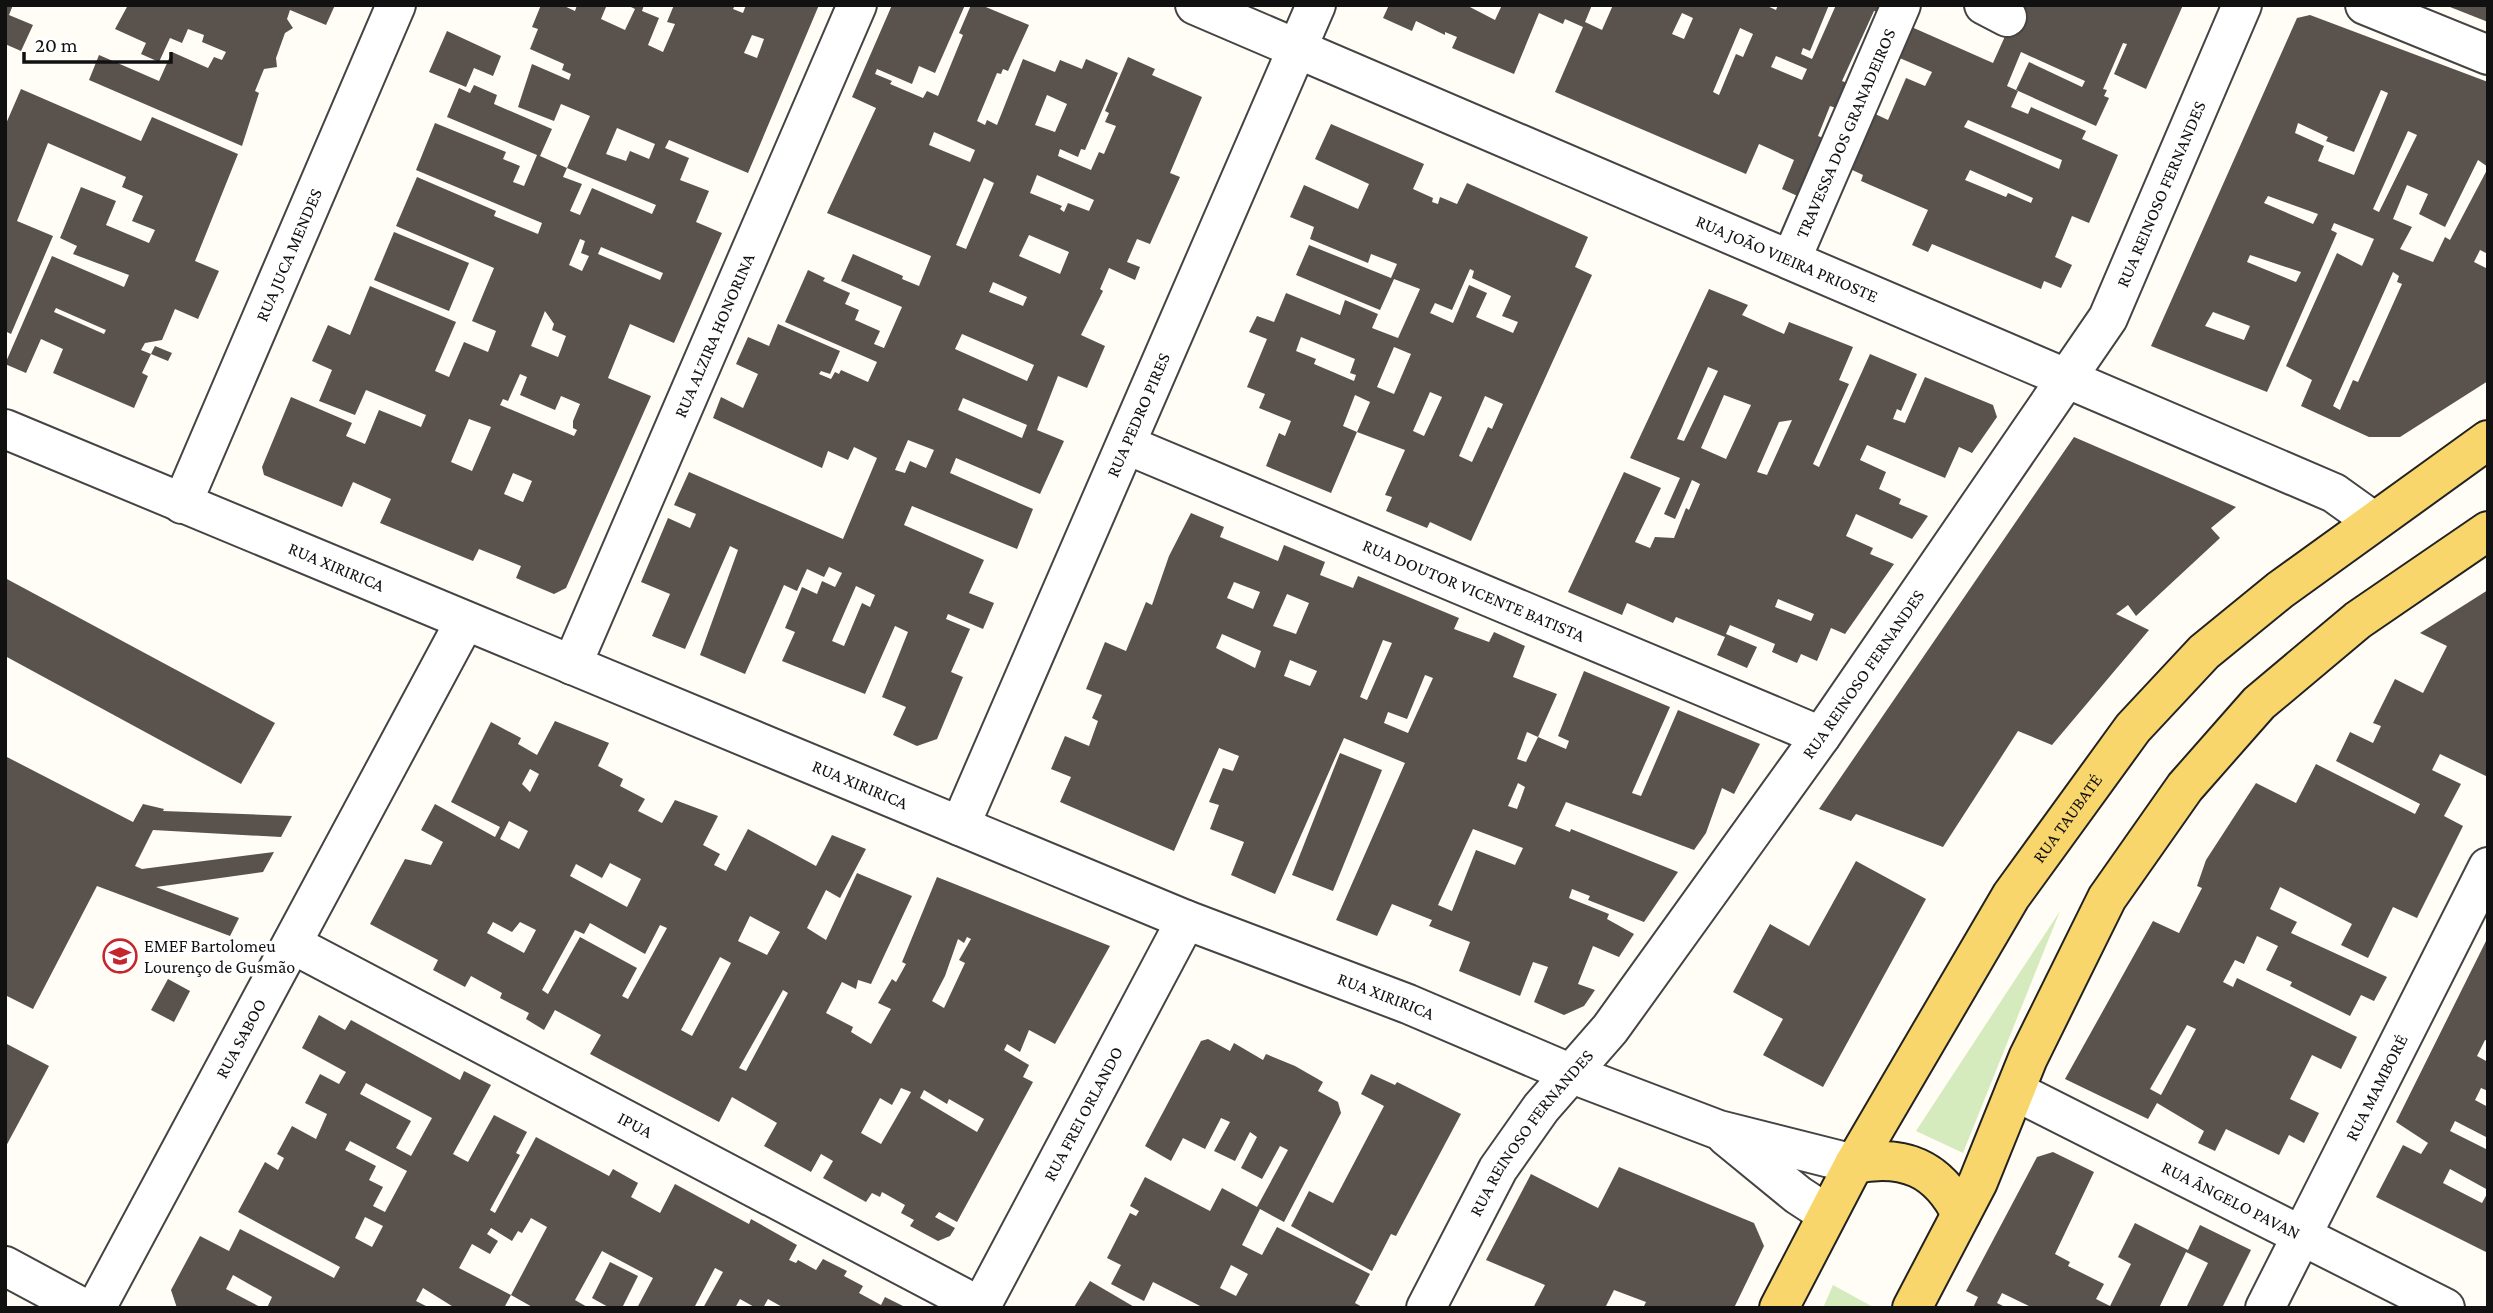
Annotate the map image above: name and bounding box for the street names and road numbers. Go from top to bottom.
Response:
street label: TRAVESSA DOS GRANADEIROS [1792,25,1900,241]
street label: RUA REINOSO FERNANDES [2112,98,2210,290]
street label: RUA JUCA MENDES [252,185,326,324]
street label: RUA JOÃO VIEIRA PRIOSTE [1693,211,1881,307]
street label: RUA ALZIRA HONORINA [670,249,759,421]
street label: RUA PEDRO PIRES [1103,350,1174,480]
street label: RUA DOUTOR VICENTE BATISTA [1360,535,1588,646]
street label: RUA XIRIRICA [286,538,388,596]
street label: RUA REINOSO FERNANDES [1798,586,1928,762]
street label: RUA XIRIRICA [809,756,912,814]
street label: RUA TAUBATÉ [2029,770,2106,867]
street label: RUA XIRIRICA [1335,968,1438,1024]
street label: RUA SABOO [211,995,270,1082]
street label: RUA MAMBORÉ [2341,1031,2412,1144]
street label: RUA FREI ORLANDO [1039,1043,1127,1184]
street label: RUA REINOSO FERNANDES [1465,1046,1597,1220]
street label: IPUA [615,1108,657,1142]
street label: RUA ÂNGELO PAVAN [2159,1157,2304,1243]

